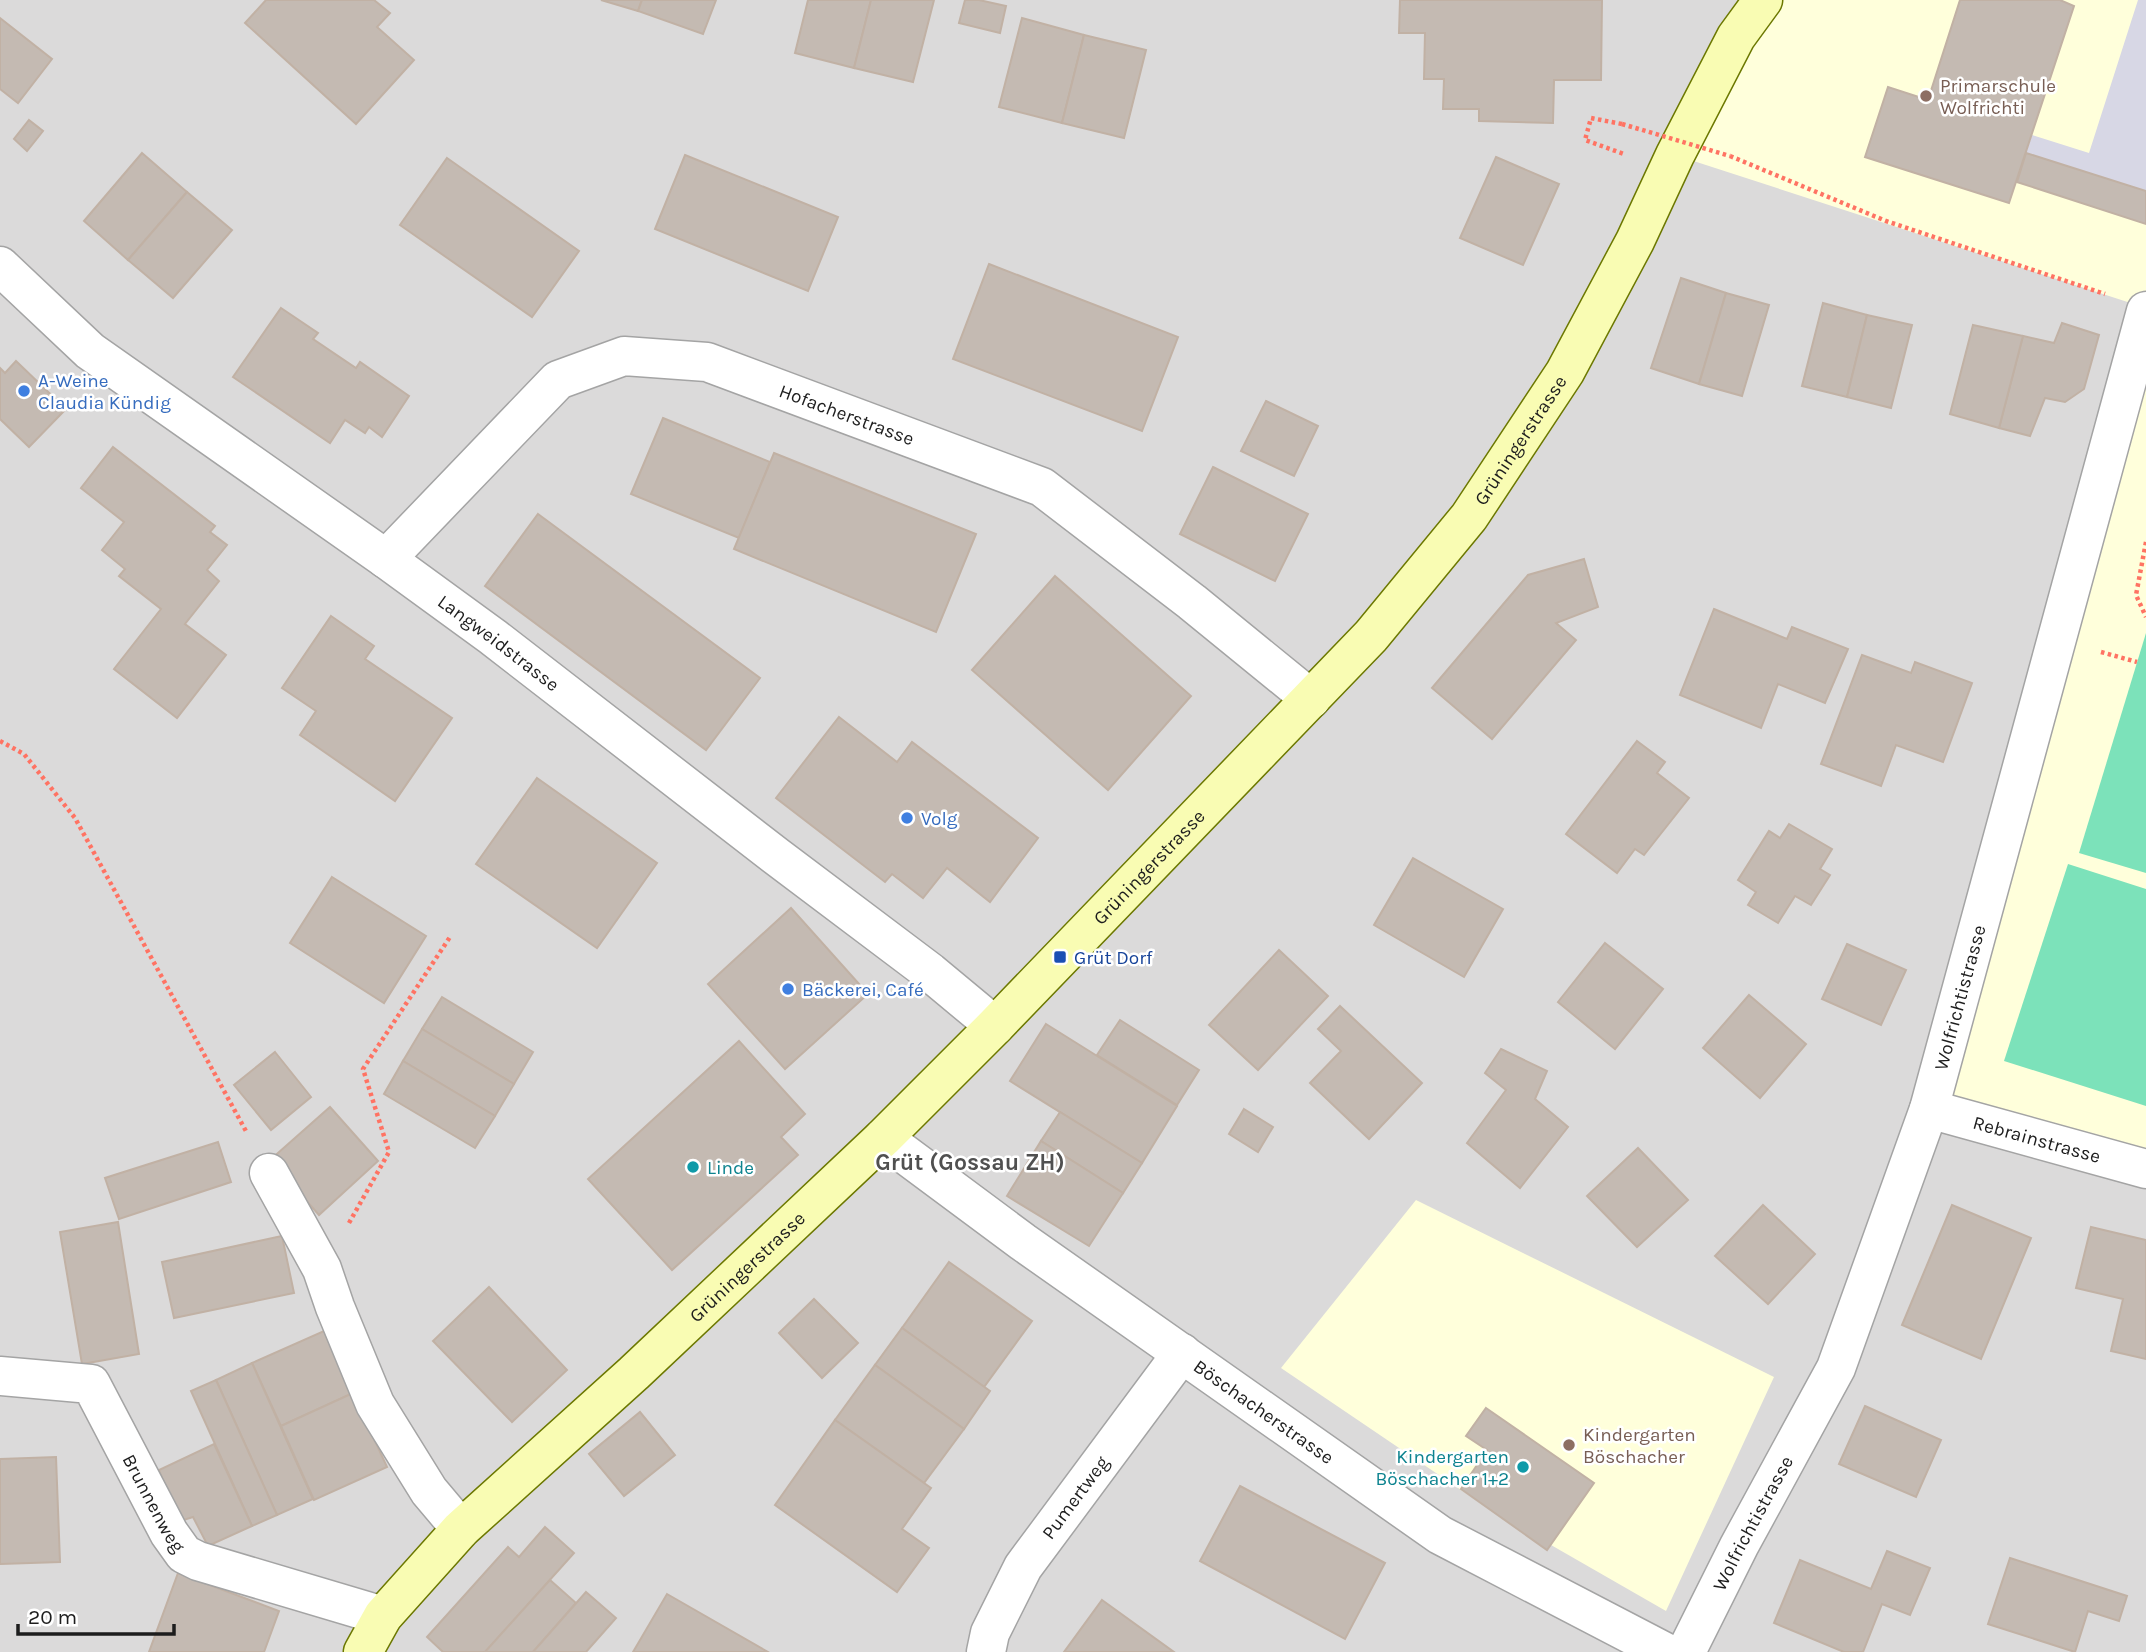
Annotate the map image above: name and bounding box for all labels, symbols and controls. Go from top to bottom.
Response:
place label: Primarschule Wolfrichti [1940,75,2056,119]
marker: Primarschule Wolfrichti [1918,88,1934,104]
place label: A-Weine Claudia Kündig [38,370,171,414]
street label: Grüningerstrasse [1470,372,1572,510]
street label: Hofacherstrasse [776,380,917,450]
marker: A-Weine Claudia Kündig [16,383,32,399]
street label: Langweidstrasse [433,591,563,696]
street label: Grüningerstrasse [1089,805,1210,929]
place label: Volg [921,808,958,830]
marker: Volg [899,810,915,826]
street label: Wolfrichtistrasse [1930,923,1991,1073]
place label: Grüt Dorf [1074,947,1153,969]
marker: Grüt Dorf [1052,949,1068,965]
place label: Bäckerei, Café [802,979,924,1001]
marker: Bäckerei, Café [780,981,796,997]
street label: Rebrainstrasse [1970,1112,2103,1168]
district label: Grüt (Gossau ZH) [875,1149,1065,1176]
place label: Linde [707,1157,754,1179]
marker: Linde [685,1159,701,1175]
street label: Grüningerstrasse [685,1208,810,1327]
street label: Böschacherstrasse [1189,1355,1338,1469]
place label: Kindergarten Böschacher [1583,1424,1696,1468]
marker: Kindergarten Böschacher [1561,1437,1577,1453]
place label: Kindergarten Böschacher 1+2 [1375,1446,1509,1490]
street label: Brunnenweg [118,1451,189,1557]
street label: Pumertweg [1038,1452,1114,1544]
street label: Wolfrichtistrasse [1708,1452,1798,1595]
marker: Kindergarten Böschacher 1+2 [1515,1459,1531,1475]
scale bar [18,1592,173,1636]
text: 20 m [28,1605,77,1629]

